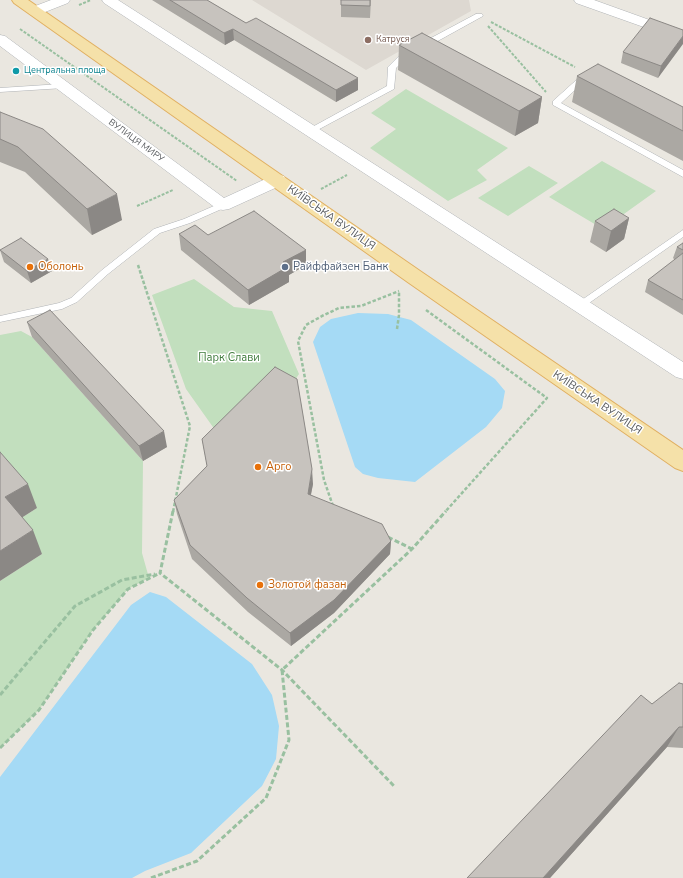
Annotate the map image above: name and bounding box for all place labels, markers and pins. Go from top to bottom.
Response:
marker: Катруся [363,35,373,45]
place label: Катруся [376,35,410,45]
marker: Центральна площа [11,66,21,76]
place label: Центральна площа [24,66,106,76]
place label: Оболонь [38,260,84,274]
place label: Райффайзен Банк [293,260,388,274]
marker: Оболонь [25,262,35,272]
marker: Райффайзен Банк [280,262,290,272]
place label: Арго [266,460,292,474]
marker: Арго [253,462,263,472]
place label: Золотой фазан [268,578,347,592]
marker: Золотой фазан [255,580,265,590]

